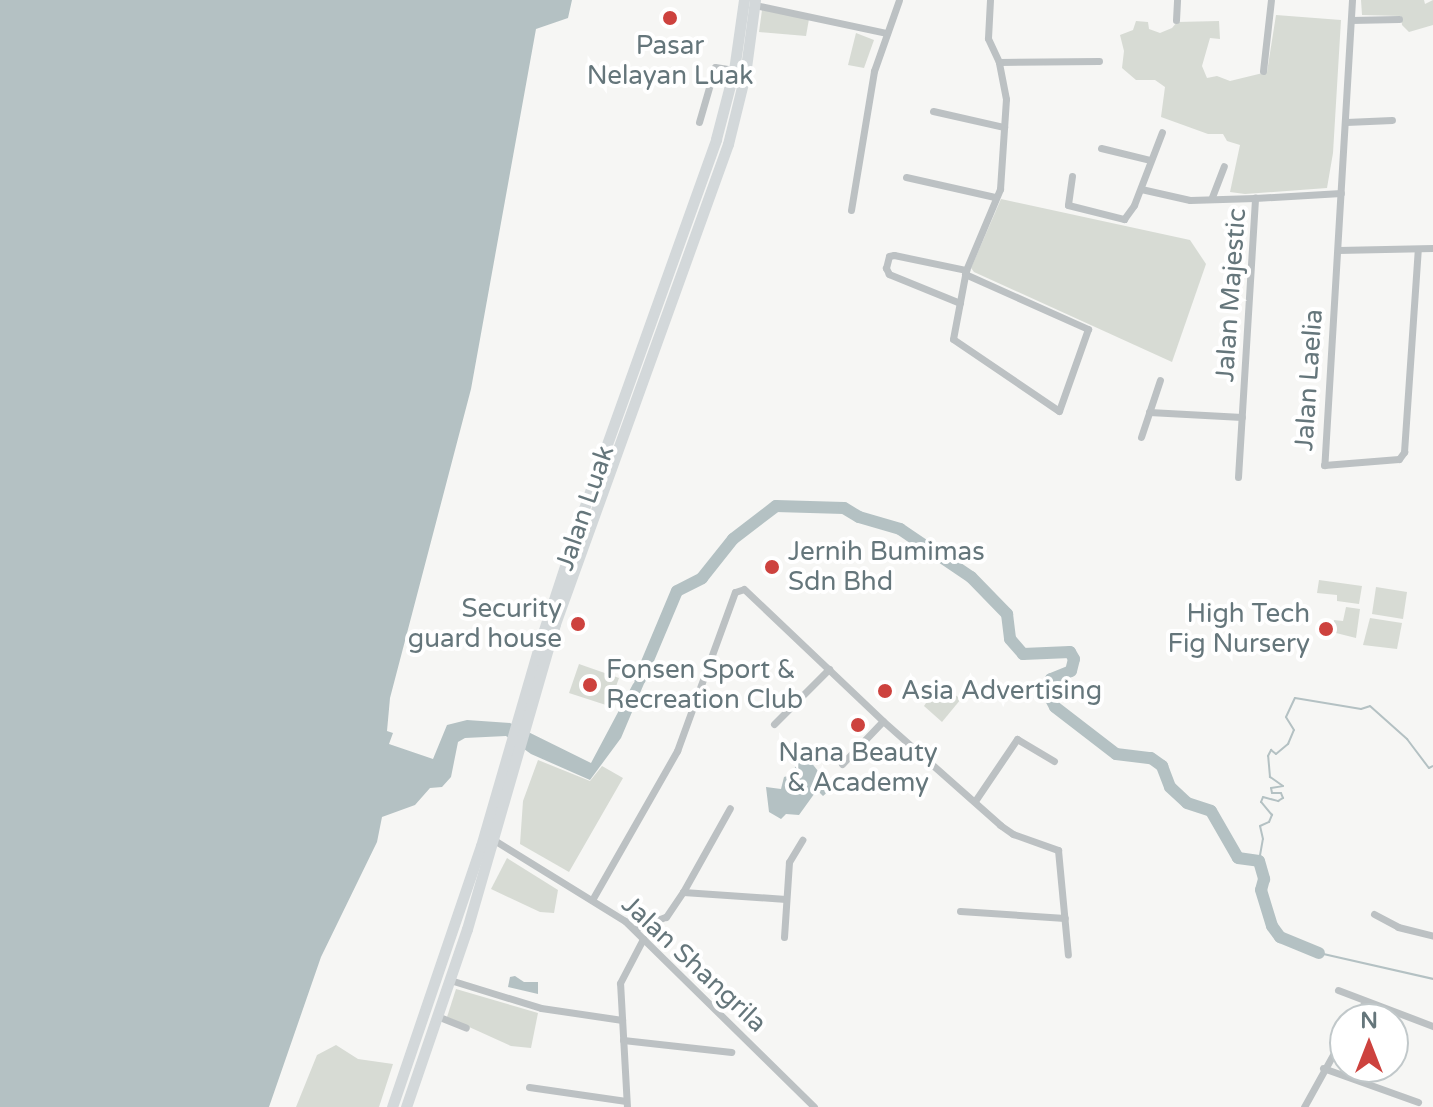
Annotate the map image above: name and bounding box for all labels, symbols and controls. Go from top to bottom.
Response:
marker: Pasar Nelayan Luak [661,9,679,27]
place label: Pasar Nelayan Luak [587,30,753,92]
street label: Jalan Majestic [1209,207,1253,383]
street label: Jalan Laelia [1288,308,1330,452]
street label: Jalan Luak [549,441,621,575]
place label: Jernih Bumimas Sdn Bhd [788,536,985,598]
marker: Jernih Bumimas Sdn Bhd [763,558,781,576]
place label: Security guard house [408,593,562,654]
place label: High Tech Fig Nursery [1167,598,1310,660]
marker: Security guard house [569,615,587,633]
marker: High Tech Fig Nursery [1317,620,1335,638]
place label: Fonsen Sport & Recreation Club [606,654,803,716]
place label: Asia Advertising [901,675,1102,707]
marker: Fonsen Sport & Recreation Club [581,676,599,694]
marker: Asia Advertising [876,682,894,700]
marker: Nana Beauty & Academy [849,716,867,734]
place label: Nana Beauty & Academy [778,737,938,798]
street label: Jalan Shangrila [615,889,773,1039]
north arrow [1329,1003,1409,1083]
text: N [1360,1008,1378,1034]

